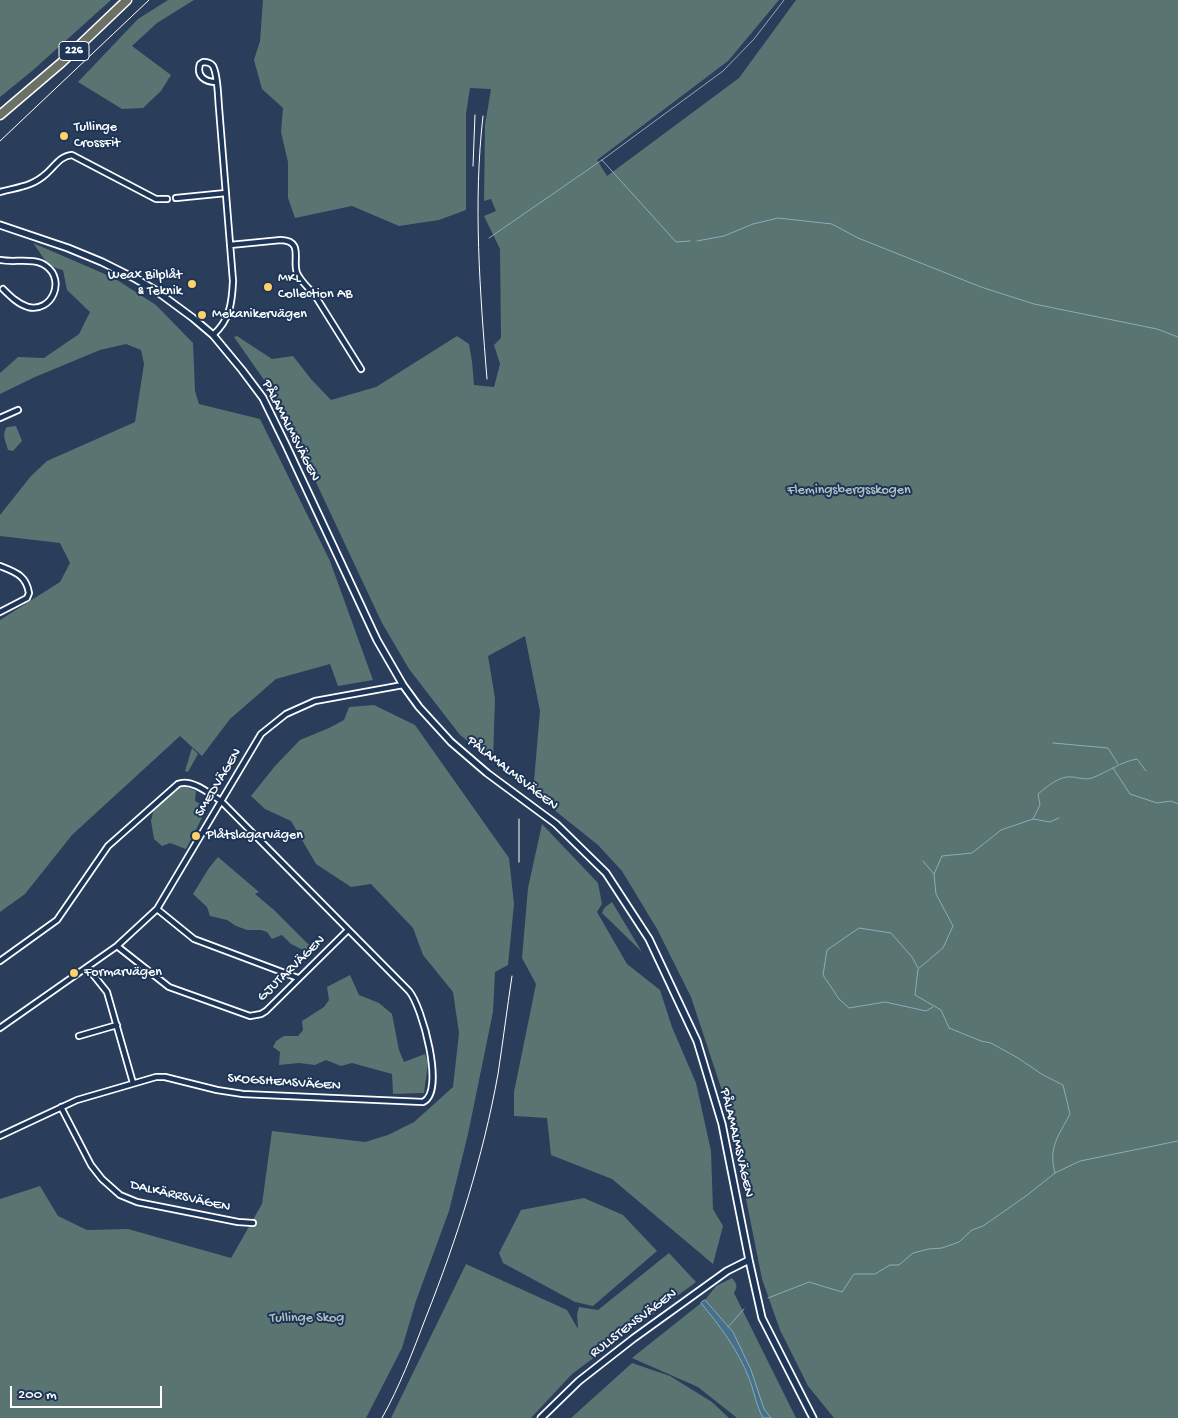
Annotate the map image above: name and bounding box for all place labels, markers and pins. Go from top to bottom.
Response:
place label: Tullinge CrossFit [74,120,120,152]
marker: Tullinge CrossFit [58,130,70,142]
place label: Weax Bilplåt & Teknik [108,268,182,300]
place label: MKL Collection AB [278,271,352,304]
marker: Weax Bilplåt & Teknik [186,278,198,290]
marker: MKL Collection AB [262,281,274,293]
place label: Mekanikervägen [212,307,307,323]
marker: Mekanikervägen [196,309,208,321]
place label: Plåtslagarvägen [206,828,303,844]
marker: Plåtslagarvägen [190,830,202,842]
place label: Formarvägen [84,965,162,981]
marker: Formarvägen [68,967,80,979]

